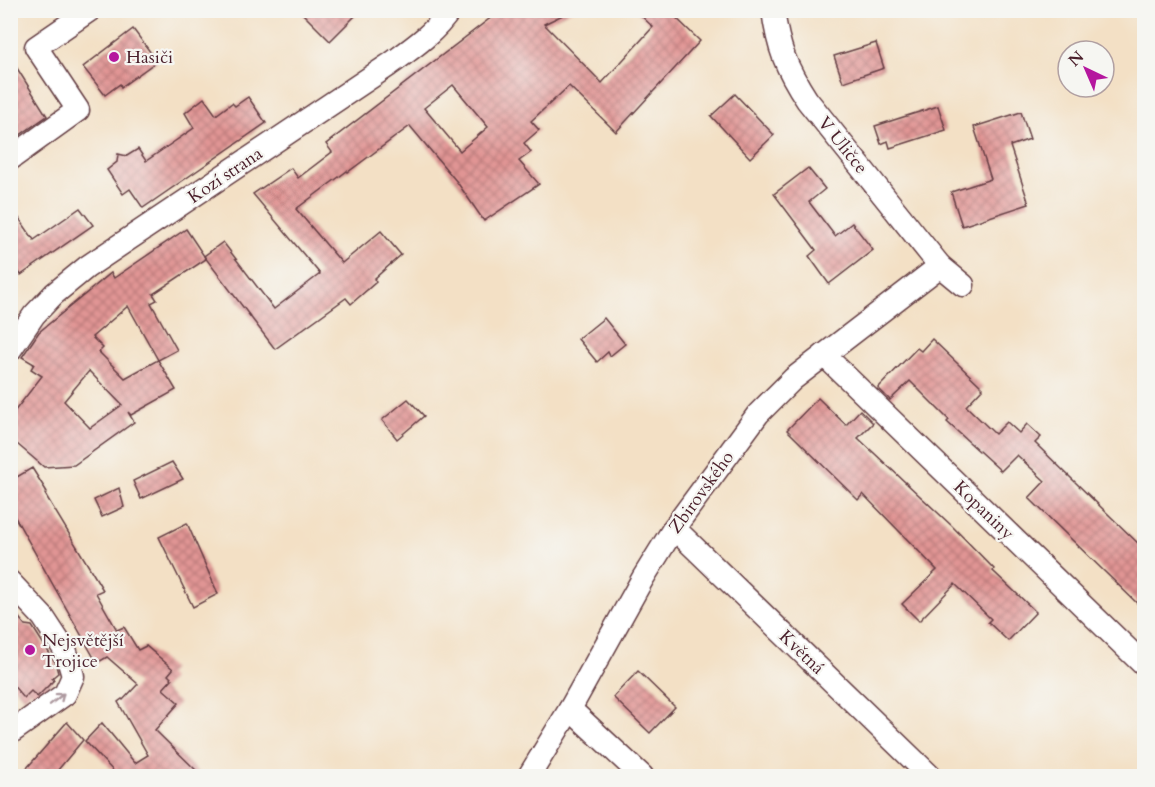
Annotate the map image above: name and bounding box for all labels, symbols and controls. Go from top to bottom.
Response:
north arrow [1056,39,1116,99]
place label: Hasiči [126,45,173,70]
text: N [1064,46,1089,72]
marker: Hasiči [107,50,121,64]
street label: V Uličce [812,111,873,179]
street label: Kozí strana [183,141,268,210]
street label: Zbirovského [663,446,740,539]
street label: Kopaniny [948,475,1020,546]
street label: Květná [773,624,830,680]
place label: Nejsvětější Trojice [42,628,124,674]
marker: Nejsvětější Trojice [23,643,37,657]
one-way arrow [49,692,65,705]

